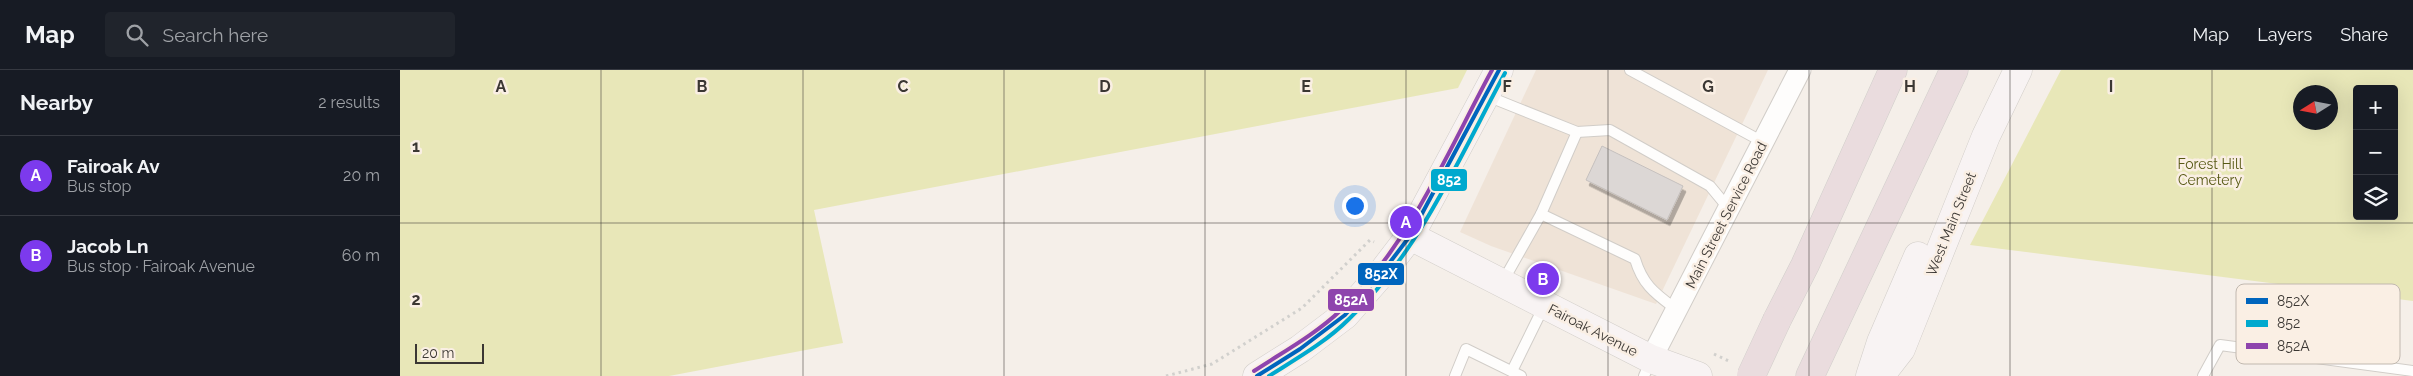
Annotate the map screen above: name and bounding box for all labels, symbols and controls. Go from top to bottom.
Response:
search box [105,12,455,57]
text: Map [25,20,75,49]
icon: search [123,21,151,49]
text: Search here [163,24,268,46]
text: Map [2193,24,2229,45]
text: Layers [2257,24,2312,45]
text: Share [2340,24,2388,45]
text: A [496,77,507,96]
text: B [697,77,708,96]
text: C [898,77,909,96]
text: D [1099,77,1111,96]
text: E [1301,77,1311,96]
text: F [1502,77,1512,96]
text: G [1702,77,1714,96]
text: H [1904,77,1916,96]
text: I [2109,77,2113,96]
north arrow [2293,85,2338,130]
map controls [2353,85,2398,220]
button: + [2353,85,2398,130]
text: Nearby [20,90,93,115]
text: 2 results [318,93,380,112]
button: − [2353,130,2398,175]
text: 1 [412,137,420,156]
street label: Main Street Service Road [1682,139,1770,291]
text: Fairoak Av [67,155,160,177]
park label: Forest Hill Cemetery [2177,156,2243,188]
text: A [31,166,41,185]
text: 20 m [343,166,380,185]
line badge: 852 [1430,168,1468,192]
street label: West Main Street [1923,170,1979,278]
text: 852 [1437,172,1461,188]
button: layers [2353,175,2398,220]
text: Bus stop [67,177,131,196]
your location [1342,193,1368,219]
pin: A [1390,203,1422,241]
text: Jacob Ln [67,235,148,257]
text: B [31,246,41,265]
text: 60 m [342,246,380,265]
text: Bus stop · Fairoak Avenue [67,257,255,276]
pin: B [1527,260,1559,298]
line badge: 852X [1357,262,1405,286]
text: 852X [1364,266,1399,282]
legend [2236,284,2400,364]
line badge: 852A [1327,288,1375,312]
text: 2 [411,290,421,309]
text: 852A [1334,292,1368,308]
text: 852X [2277,293,2309,309]
street label: Fairoak Avenue [1546,301,1640,359]
text: 852 [2277,315,2300,331]
text: 852A [2277,338,2310,354]
scale bar [415,341,484,364]
text: 20 m [422,345,454,361]

